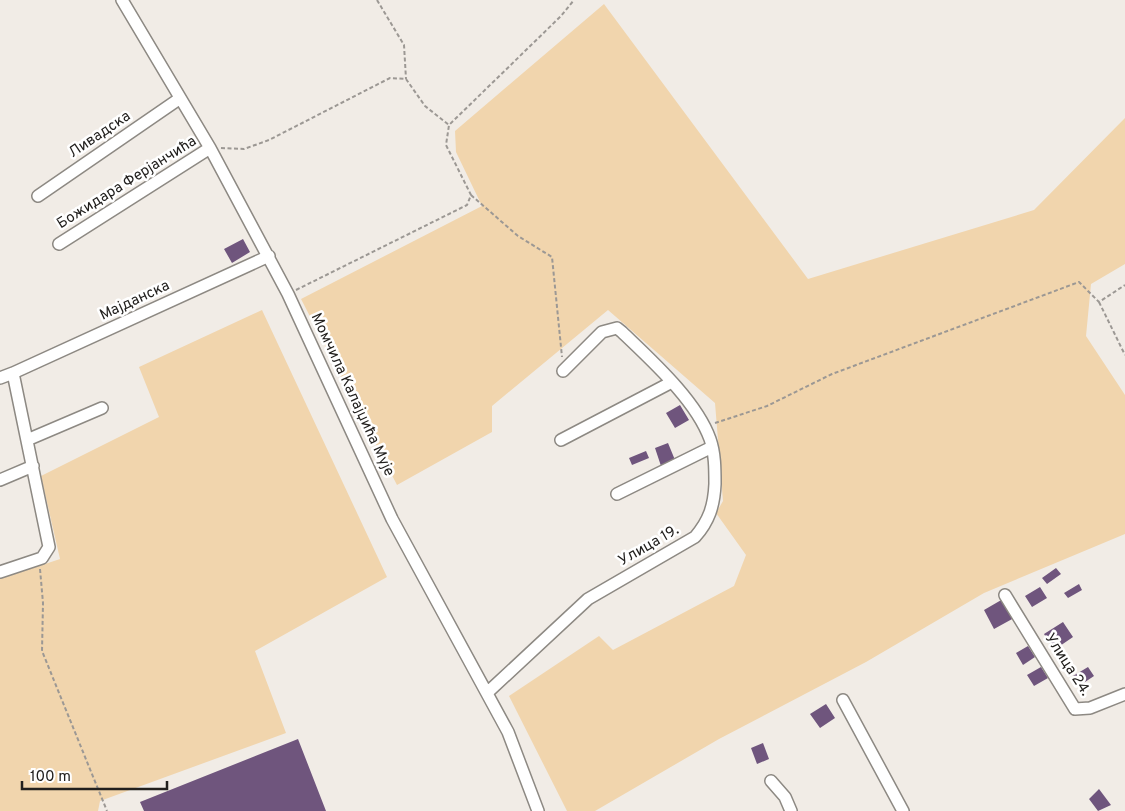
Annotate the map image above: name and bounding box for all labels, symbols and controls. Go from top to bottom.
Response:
street label: Ливадска [65,107,135,163]
street label: Божидара Ферјанчића [54,132,200,234]
street label: Мајданска [97,277,173,325]
street label: Момчила Калајџића Мује [306,310,398,480]
street label: Улица 19. [615,521,683,571]
street label: Улица 24. [1040,630,1094,700]
scale bar [22,758,168,790]
text: 100 m [30,768,71,787]

